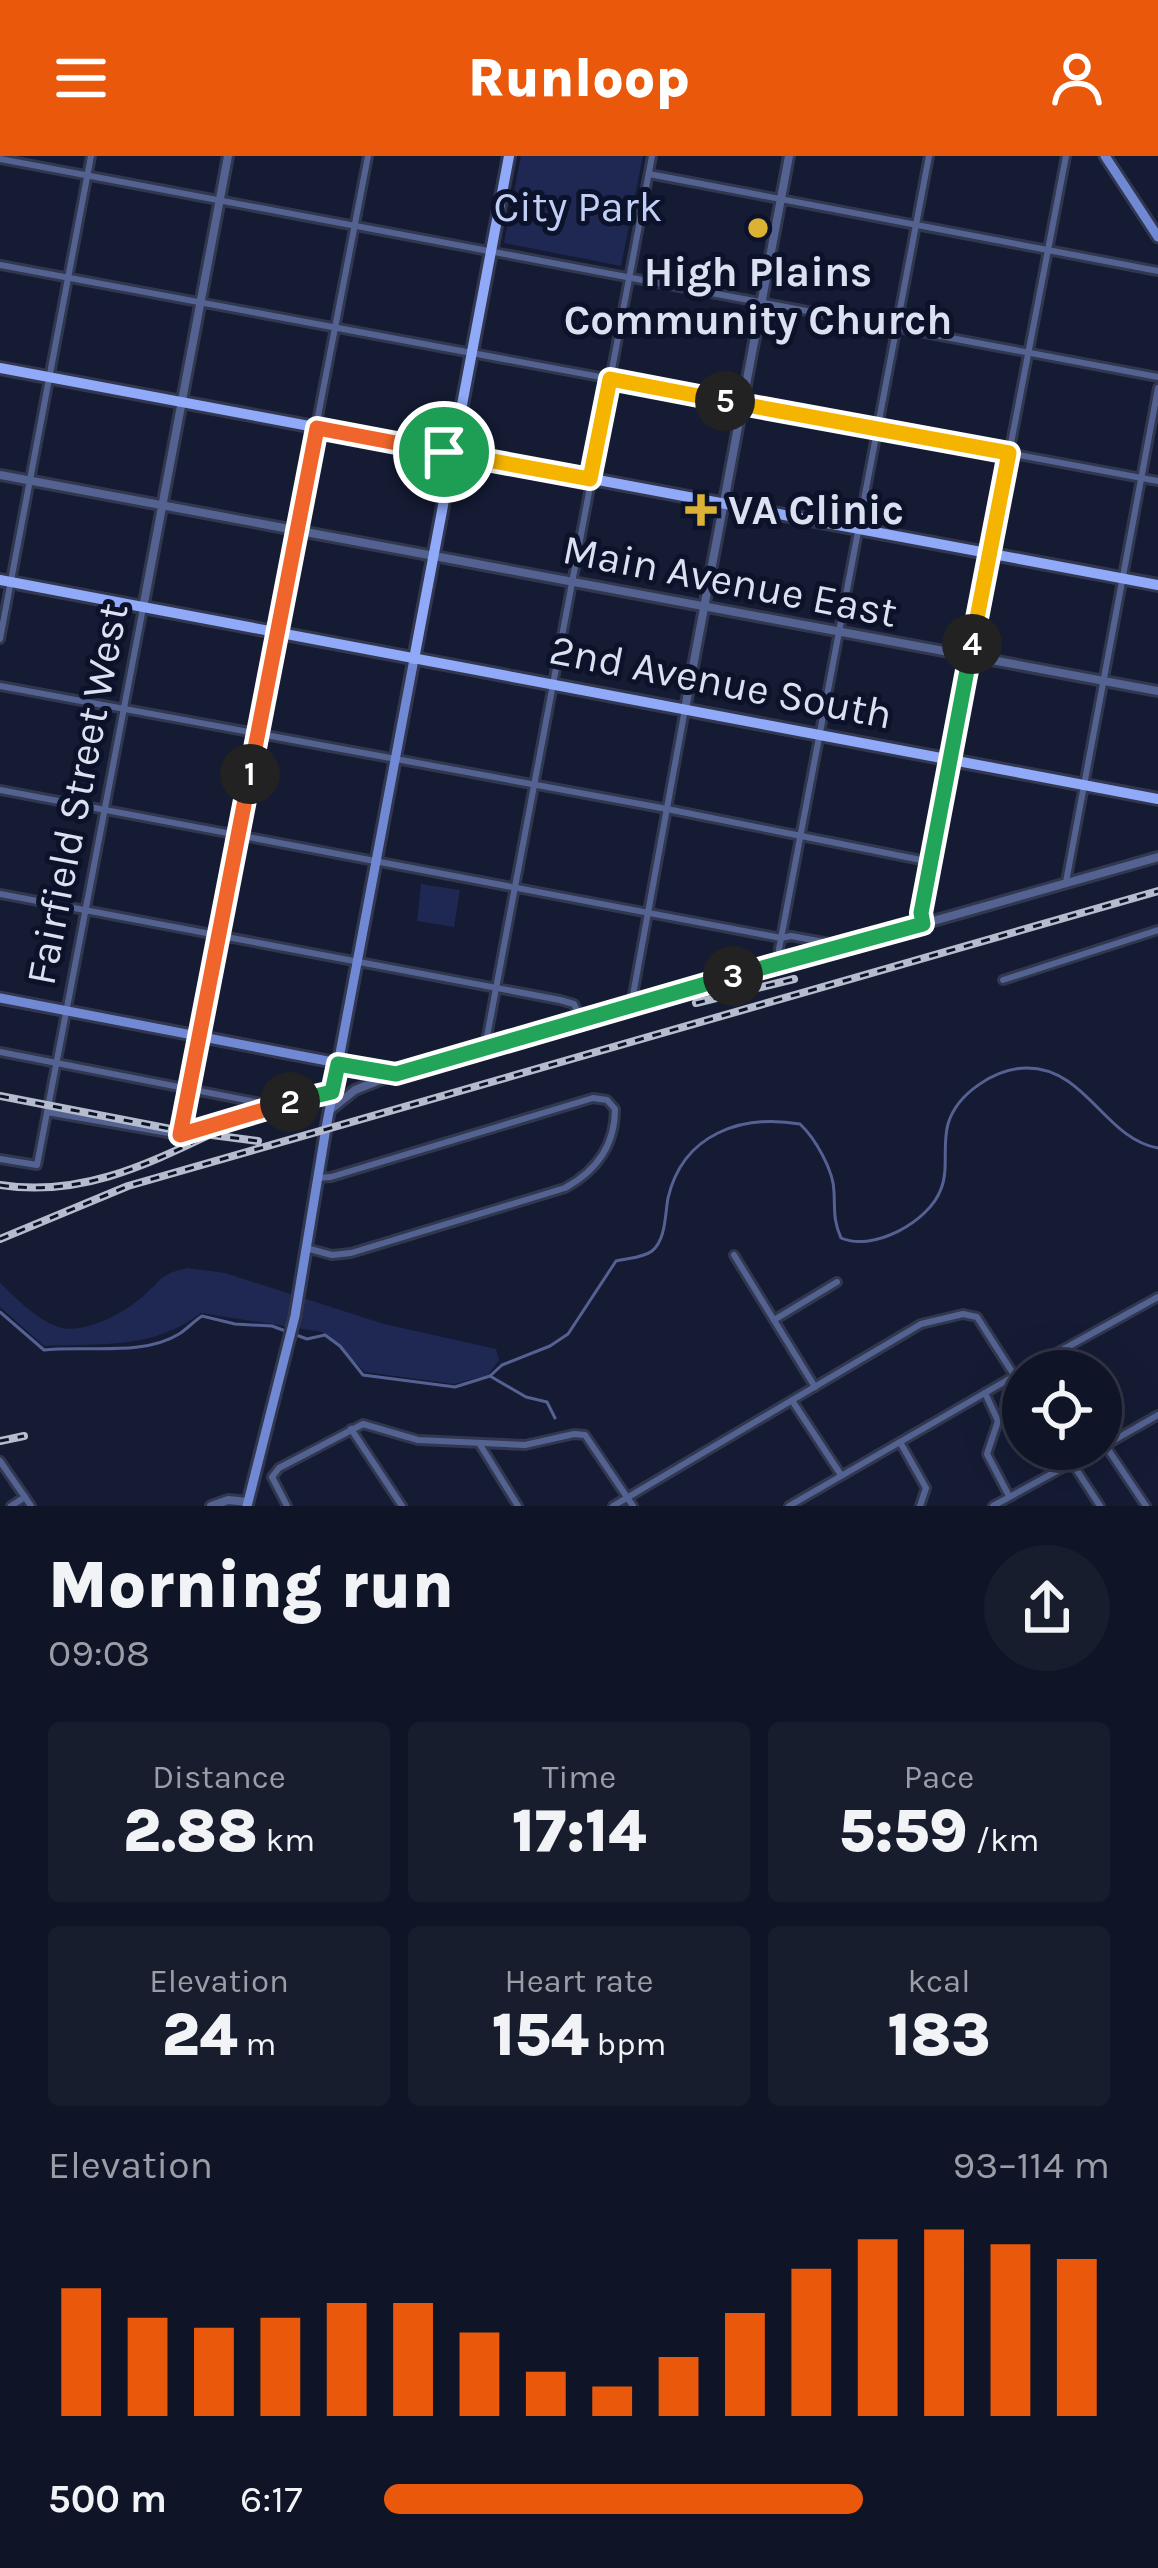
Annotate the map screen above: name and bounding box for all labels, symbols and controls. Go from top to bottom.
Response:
icon: menu [48,45,114,111]
icon: person [1044,45,1110,111]
text: Runloop [468,46,690,110]
park label: City Park [494,182,662,232]
marker: High Plains Community Church [745,215,771,241]
place label: High Plains Community Church [564,247,952,345]
pin: 5 [695,371,755,431]
text: 5 [715,382,735,420]
pin [393,401,495,503]
icon: arrive [411,419,477,485]
place label: VA Clinic [728,485,904,535]
marker: VA Clinic [685,494,717,526]
street label: Main Avenue East [559,524,901,638]
street label: Fairfield Street West [15,599,139,989]
pin: 4 [942,614,1002,674]
street label: 2nd Avenue South [546,624,896,740]
text: 4 [962,625,982,663]
pin: 1 [220,744,280,804]
text: 1 [244,755,256,793]
pin: 3 [703,946,763,1006]
text: 3 [723,957,743,995]
pin: 2 [260,1072,320,1132]
text: 2 [280,1083,300,1121]
map controls [1002,1350,1122,1470]
button: locate [1002,1350,1122,1470]
button: share [984,1545,1110,1671]
text: Morning run [48,1546,454,1624]
text: 09:08 [48,1630,150,1676]
text: Distance [152,1758,286,1796]
text: Time [542,1758,616,1796]
text: Pace [904,1758,974,1796]
text: 2.88 [123,1796,258,1866]
text: 17:14 [512,1796,646,1866]
text: 5:59 [839,1796,968,1866]
text: km [258,1821,315,1859]
text: /km [968,1821,1039,1859]
text: Elevation [149,1962,289,2000]
text: Heart rate [505,1962,653,2000]
text: kcal [907,1962,971,2000]
text: 24 [162,2000,238,2070]
text: 154 [492,2000,589,2070]
text: 183 [887,2000,991,2070]
text: m [238,2025,276,2063]
text: bpm [589,2025,666,2063]
text: Elevation [48,2142,213,2188]
text: 93–114 m [953,2142,1110,2188]
text: 500 m [48,2476,167,2522]
text: 6:17 [240,2476,303,2522]

